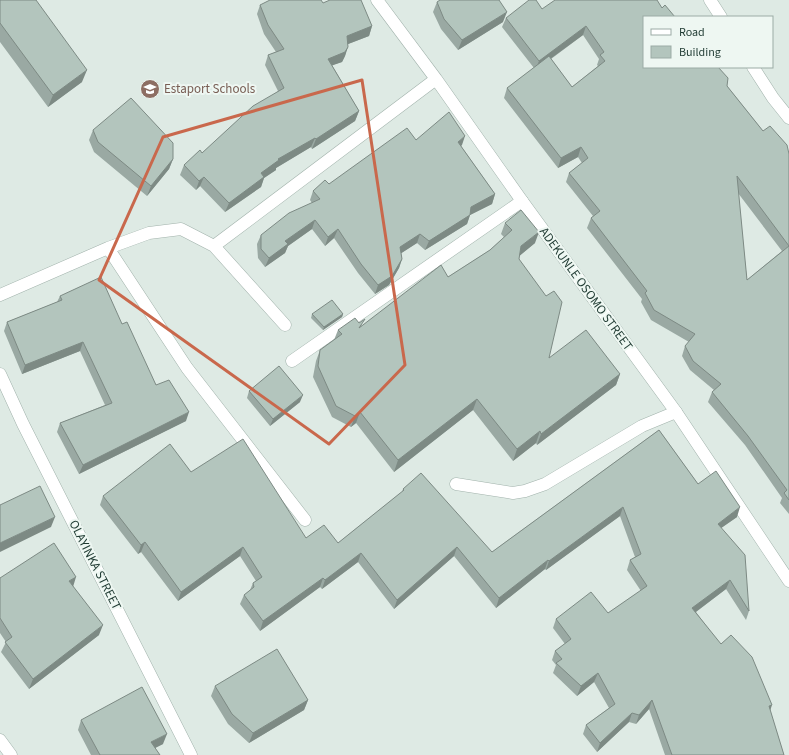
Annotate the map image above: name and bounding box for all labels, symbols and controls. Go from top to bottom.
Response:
legend [643,16,773,68]
text: Road [679,24,705,41]
text: Building [679,44,721,61]
school or university icon: Estaport Schools [139,78,161,100]
place label: Estaport Schools [164,80,256,98]
street label: ADEKUNLE OSOMO STREET [535,224,637,354]
street label: OLAYINKA STREET [65,517,125,613]

